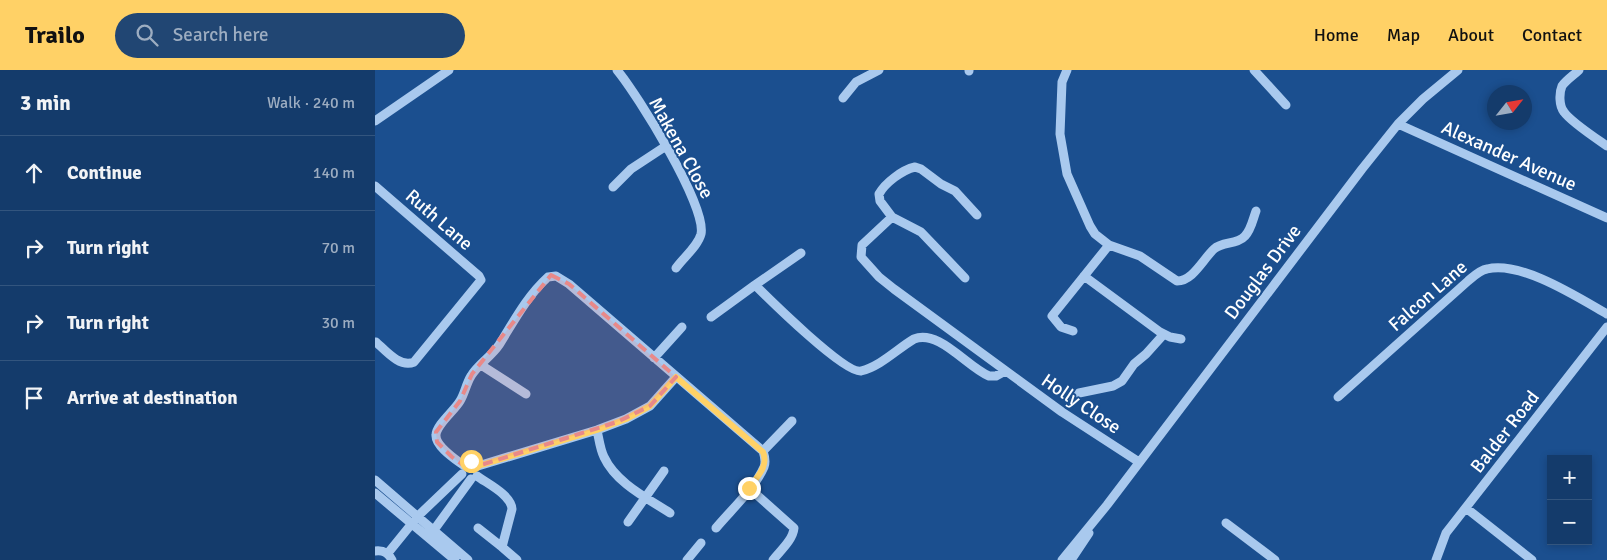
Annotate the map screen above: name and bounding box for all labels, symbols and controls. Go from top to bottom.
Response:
search box [115,13,465,58]
text: Trailo [25,20,85,50]
icon: search [133,21,161,49]
text: Search here [173,23,269,47]
text: Home [1314,24,1359,46]
text: Map [1387,24,1420,46]
text: About [1448,24,1494,46]
text: Contact [1522,24,1582,46]
north arrow [1487,85,1532,130]
text: 3 min [20,90,71,116]
text: Walk · 240 m [267,93,355,113]
street label: Makena Close [643,93,719,203]
street label: Alexander Avenue [1438,116,1580,196]
icon: ahead [20,159,48,187]
text: Continue [67,161,142,185]
text: 140 m [313,163,355,183]
street label: Ruth Lane [400,184,478,256]
street label: Douglas Drive [1219,220,1307,324]
icon: right [20,234,48,262]
text: Turn right [67,236,149,260]
text: 70 m [321,238,355,258]
street label: Falcon Lane [1384,255,1472,337]
icon: right [20,309,48,337]
text: Turn right [67,311,149,335]
text: 30 m [321,313,355,333]
street label: Holly Close [1037,369,1125,439]
icon: arrive [20,384,48,412]
text: Arrive at destination [67,386,238,410]
street label: Balder Road [1465,386,1545,478]
route start [460,450,483,473]
map controls [1547,455,1592,545]
button: + [1547,455,1592,500]
route end [738,477,761,500]
button: − [1547,500,1592,545]

